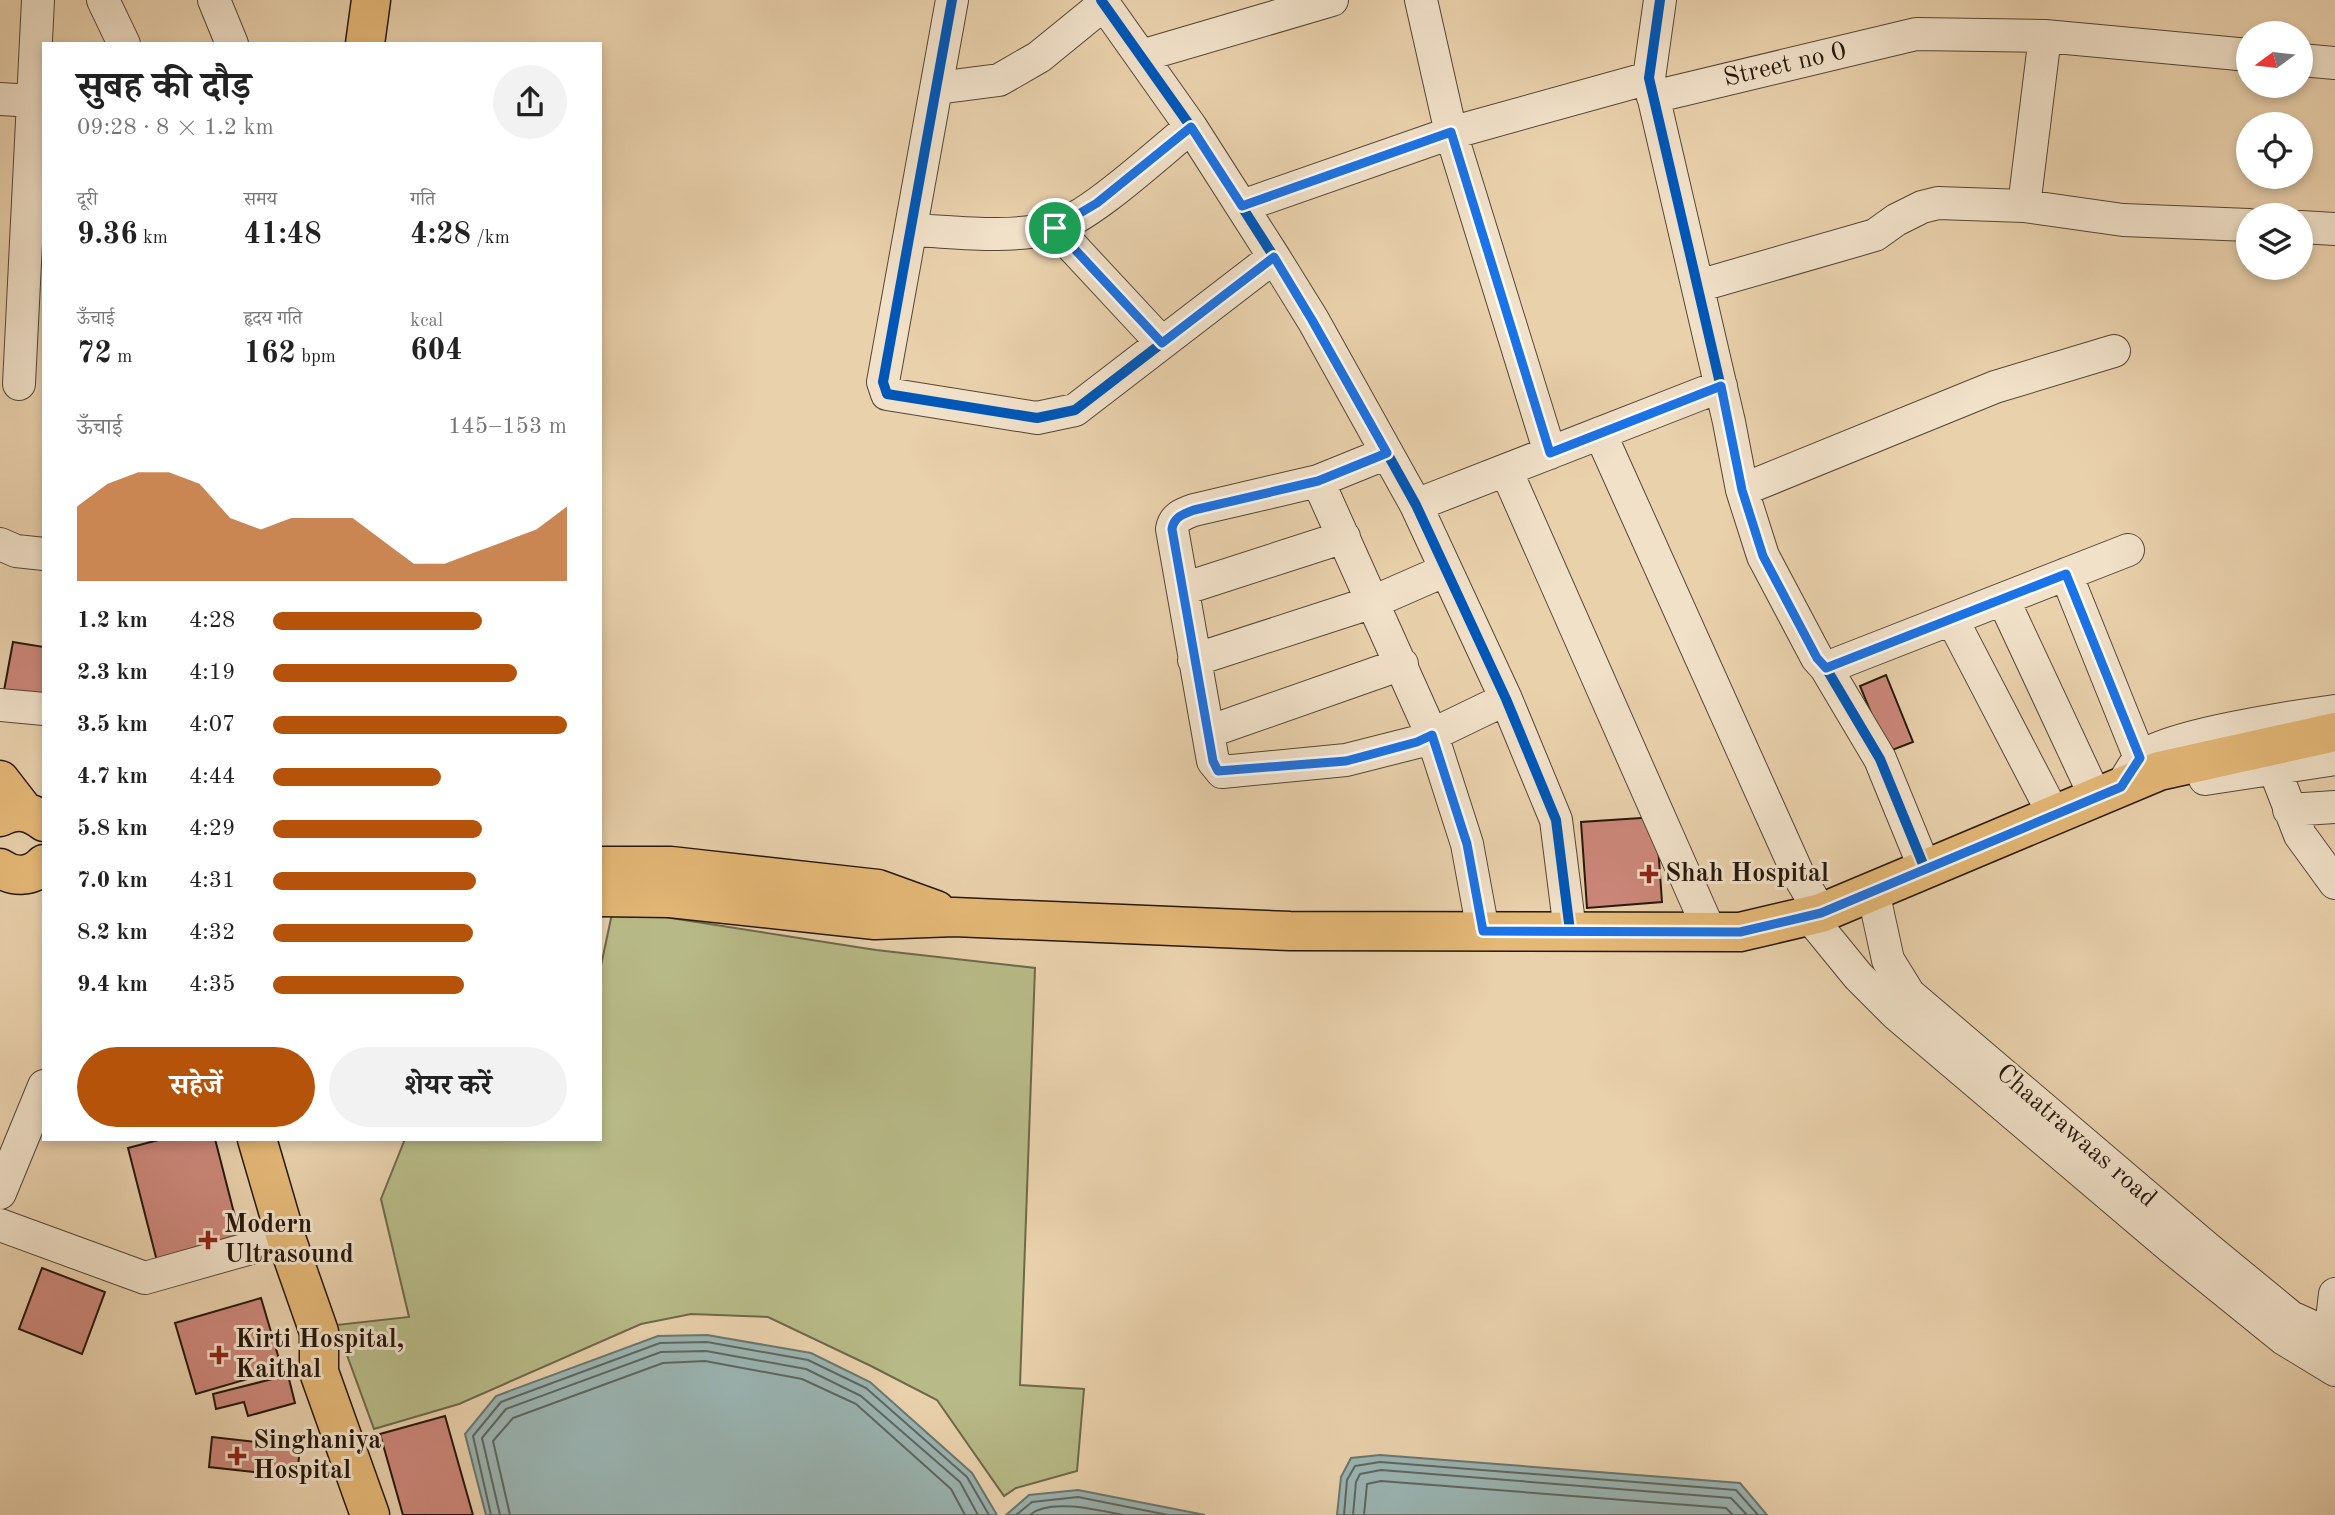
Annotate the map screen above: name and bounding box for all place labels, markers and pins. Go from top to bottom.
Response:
pin [1025,198,1085,258]
place label: Shah Hospital [1665,861,1829,887]
marker: Shah Hospital [1639,864,1659,884]
place label: Modern Ultrasound [224,1212,354,1268]
marker: Modern Ultrasound [198,1230,218,1250]
place label: Kirti Hospital, Kaithal [235,1327,404,1383]
marker: Kirti Hospital, Kaithal [209,1345,229,1365]
place label: Singhaniya Hospital [253,1428,381,1484]
marker: Singhaniya Hospital [227,1446,247,1466]

